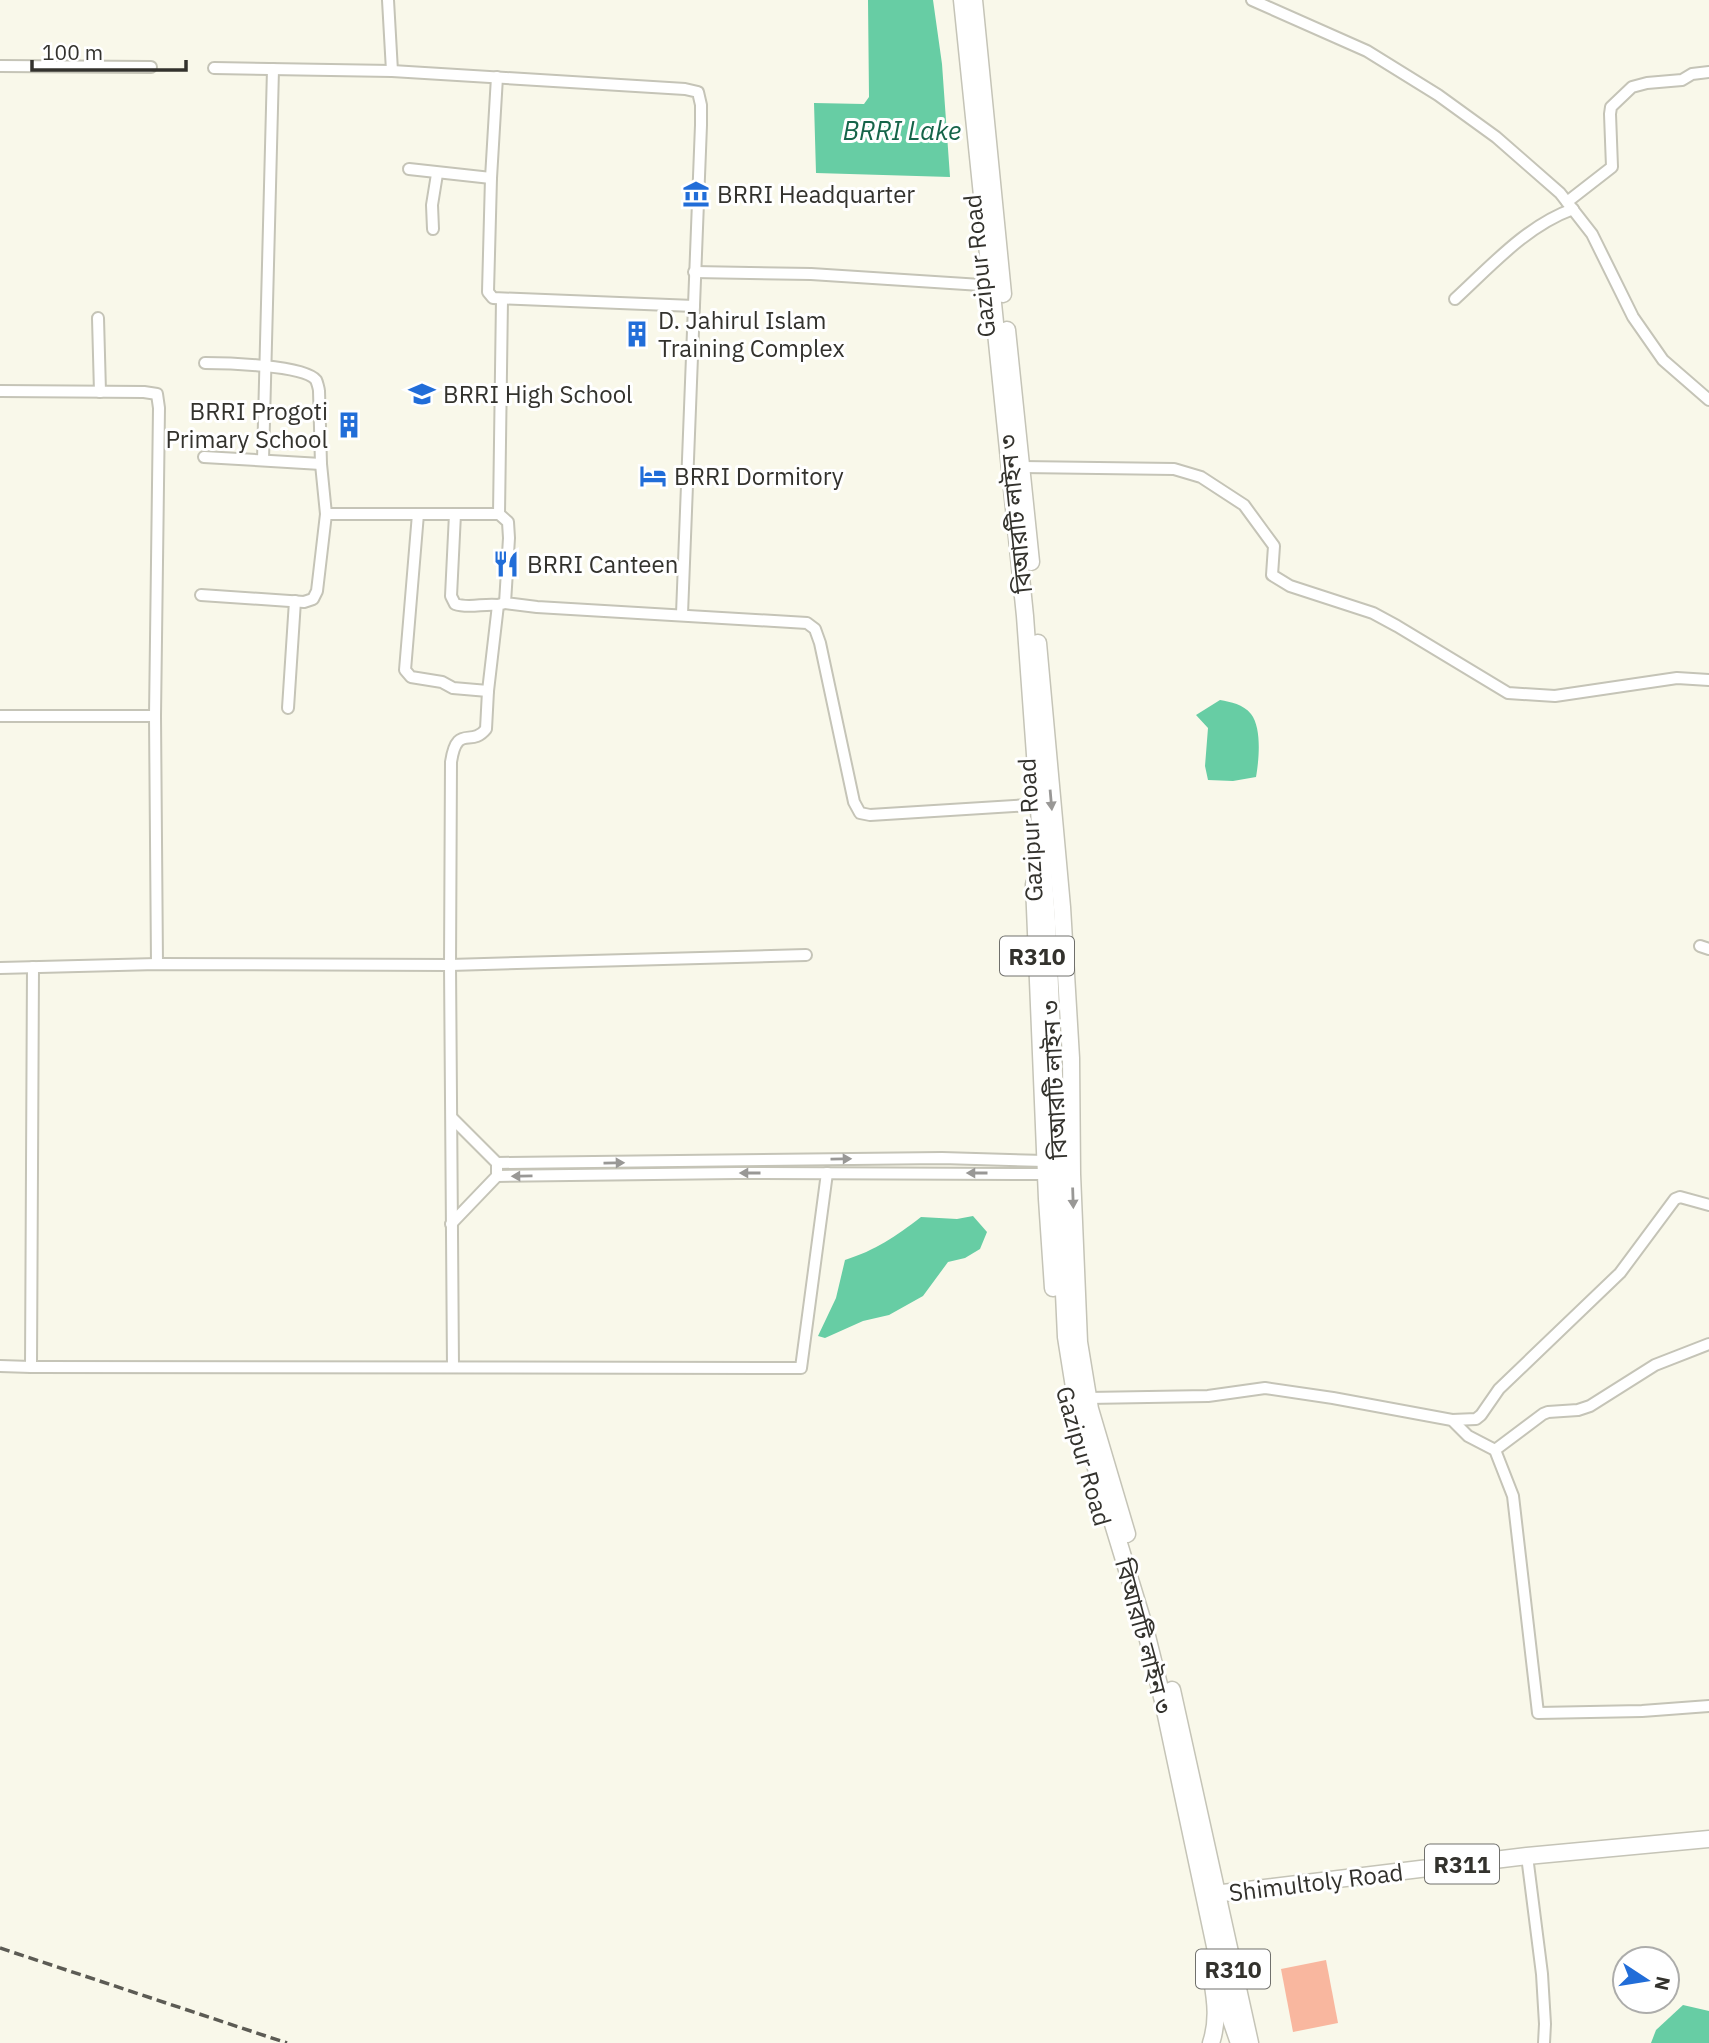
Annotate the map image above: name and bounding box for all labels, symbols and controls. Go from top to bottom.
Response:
scale bar [32,28,186,72]
text: 100 m [42,38,103,66]
water label: BRRI Lake [843,113,961,147]
place label: BRRI Headquarter [717,178,915,210]
museum icon: BRRI Headquarter [681,179,711,209]
street label: Gazipur Road [956,193,1002,339]
place label: D. Jahirul Islam Training Complex [658,304,845,364]
building icon: D. Jahirul Islam Training Complex [622,319,652,349]
place label: BRRI High School [443,378,633,410]
school or university icon: BRRI High School [407,379,437,409]
place label: BRRI Progoti Primary School [165,395,328,455]
building icon: BRRI Progoti Primary School [334,410,364,440]
street label: বিআরটি লাইন ৩ [991,433,1039,596]
place label: BRRI Dormitory [674,460,844,492]
hotel icon: BRRI Dormitory [638,461,668,491]
place label: BRRI Canteen [527,548,678,580]
restaurant icon: BRRI Canteen [491,549,521,579]
street label: Gazipur Road [1010,757,1050,903]
one-way arrow [1046,789,1057,811]
road number: R310 [1000,937,1074,976]
street label: বিআরটি লাইন ৩ [1034,1000,1074,1161]
one-way arrow [831,1154,853,1165]
one-way arrow [603,1157,625,1168]
one-way arrow [739,1167,761,1179]
one-way arrow [966,1167,988,1179]
one-way arrow [511,1170,533,1182]
one-way arrow [1068,1187,1079,1209]
street label: Gazipur Road [1049,1382,1119,1530]
street label: বিআরটি লাইন ৩ [1108,1554,1180,1717]
road number: R311 [1425,1844,1499,1884]
street label: Shimultoly Road [1227,1855,1405,1909]
north arrow [1611,1945,1681,2015]
road number: R310 [1196,1950,1270,1988]
text: N [1649,1974,1676,1993]

